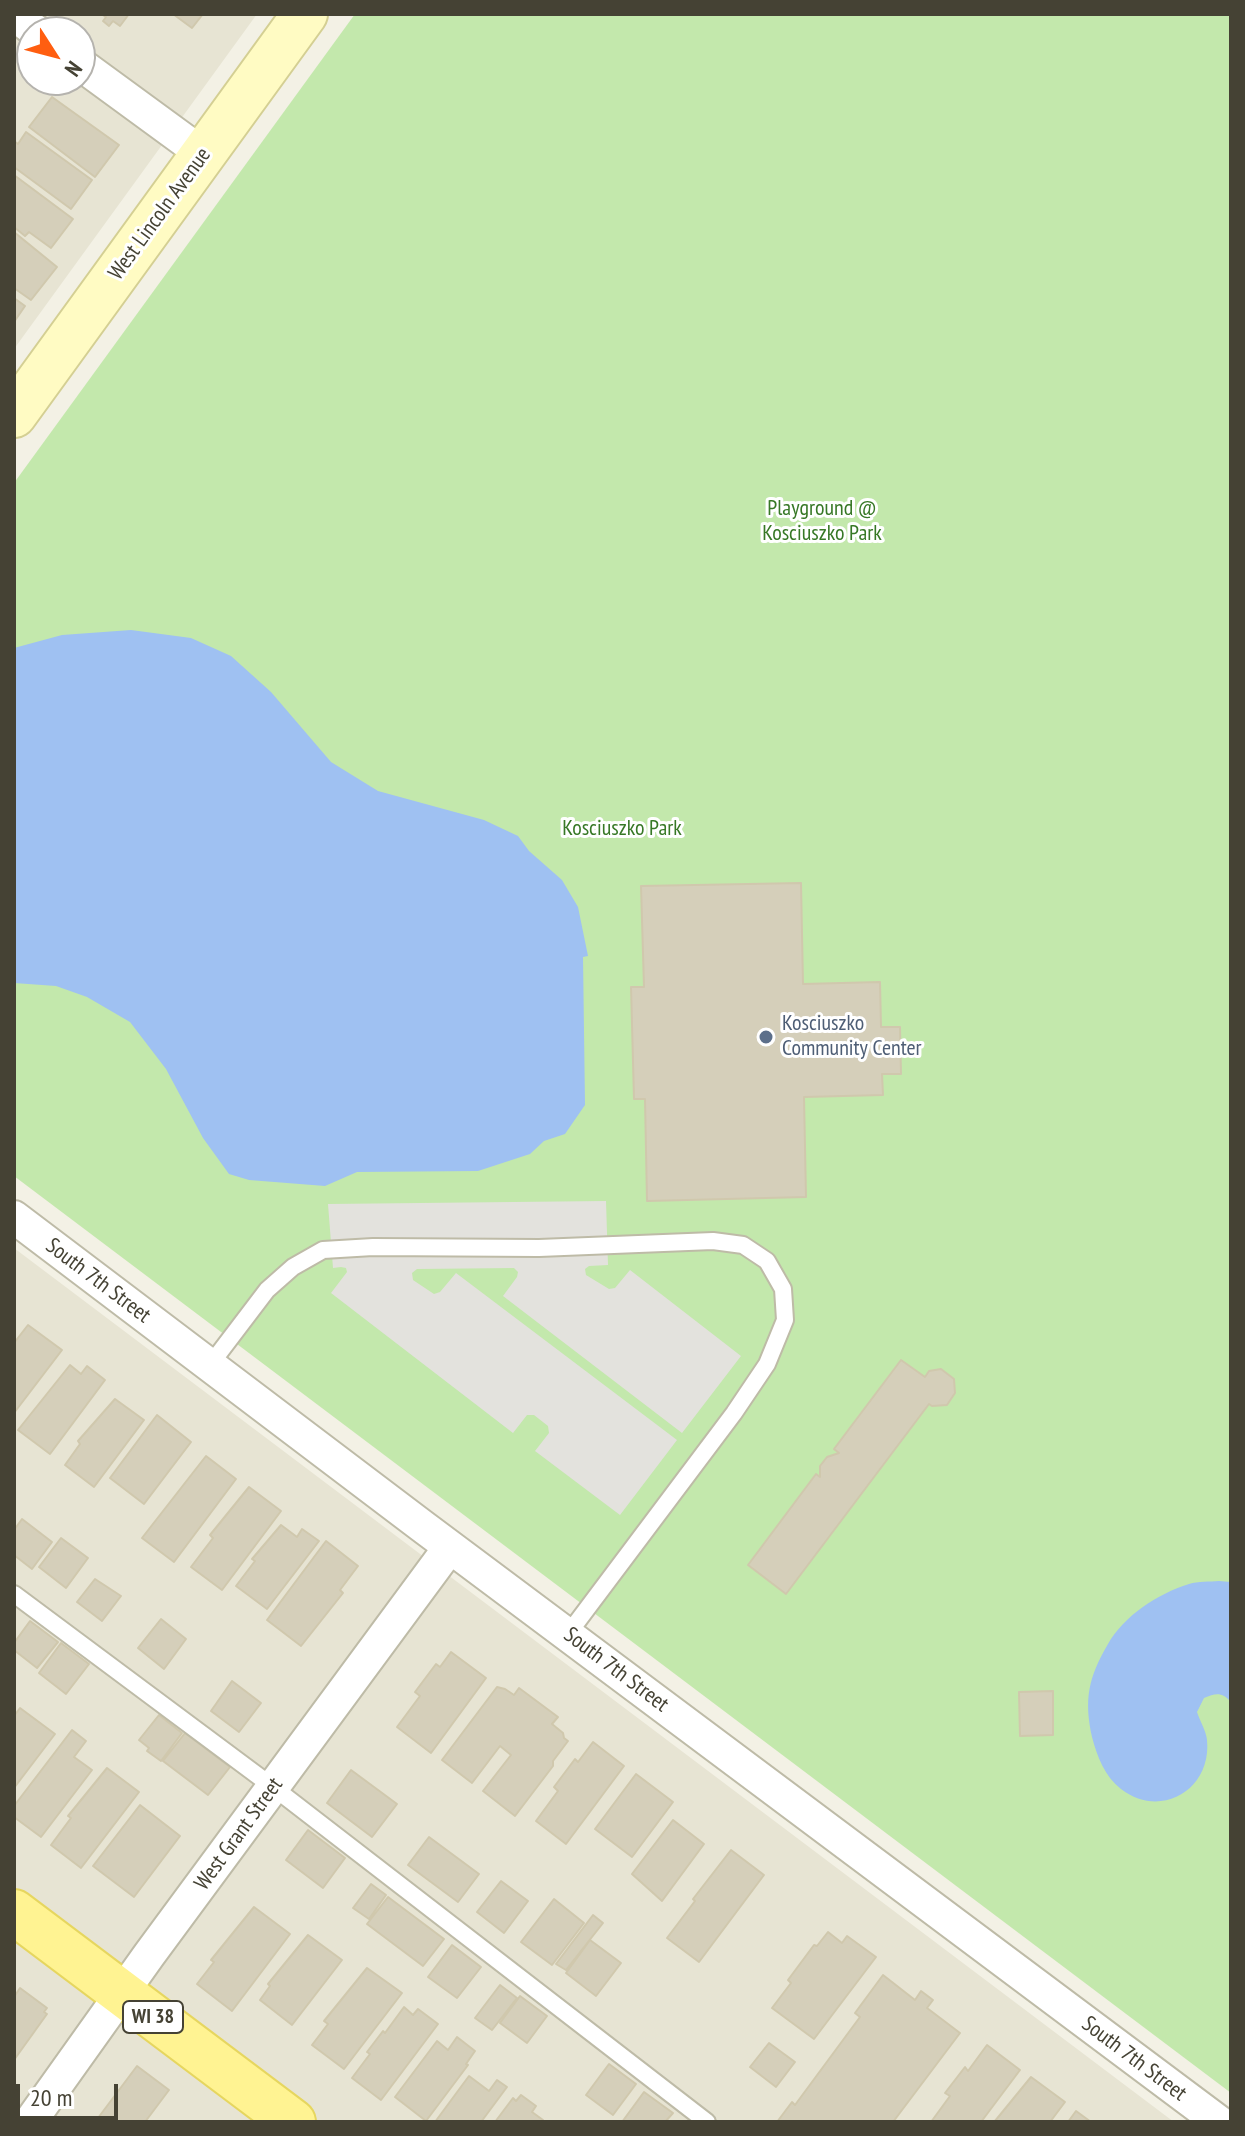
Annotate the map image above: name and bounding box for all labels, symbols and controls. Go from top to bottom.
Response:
north arrow [16,16,96,96]
text: N [59,56,89,82]
street label: West Lincoln Avenue [103,143,217,285]
park label: Playground @ Kosciuszko Park [762,496,882,548]
park label: Kosciuszko Park [562,816,682,842]
place label: Kosciuszko Community Center [782,1011,922,1062]
marker: Kosciuszko Community Center [757,1028,775,1046]
street label: South 7th Street [40,1233,156,1329]
street label: South 7th Street [558,1622,674,1718]
street label: West Grant Street [189,1773,289,1895]
road number: WI 38 [123,2001,183,2033]
street label: South 7th Street [1076,2011,1192,2107]
scale bar [20,2068,122,2118]
text: 20 m [30,2082,72,2113]

